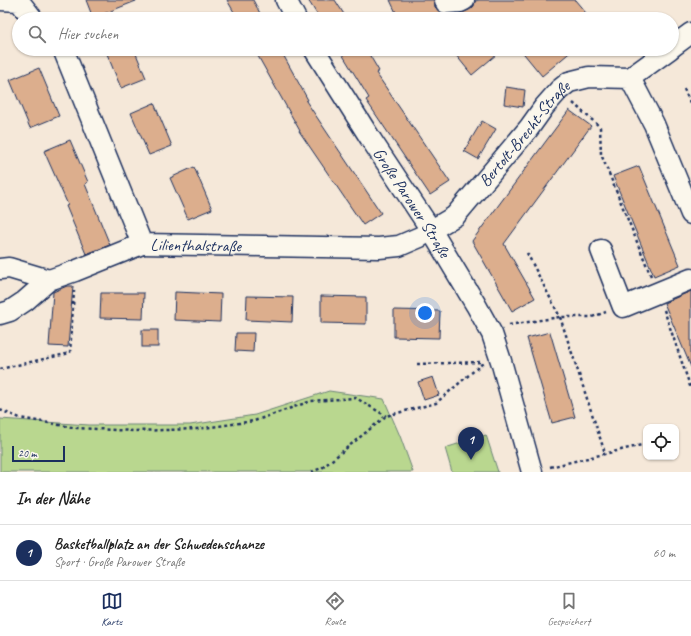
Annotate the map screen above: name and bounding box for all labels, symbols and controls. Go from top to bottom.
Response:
search box [12,12,679,56]
icon: search [26,23,48,45]
text: Hier suchen [58,25,118,44]
street label: Bertolt-Brecht-Straße [474,75,575,191]
street label: Große Parower Straße [369,143,456,262]
street label: Lilienthalstraße [150,234,242,256]
your location [415,303,435,323]
map controls [643,424,679,460]
button: locate [643,424,679,460]
pin: 1 [458,427,484,460]
scale bar [12,444,65,463]
text: 20 m [18,446,37,460]
text: In der Nähe [16,488,89,509]
text: Basketballplatz an der Schwedenschanze [54,535,264,554]
text: 1 [26,545,32,561]
text: 60 m [653,545,675,561]
text: Sport · Große Parower Straße [54,554,184,570]
tab: Karte [101,590,123,628]
tab: Route [324,590,346,628]
tab: Gespeichert [547,590,590,628]

